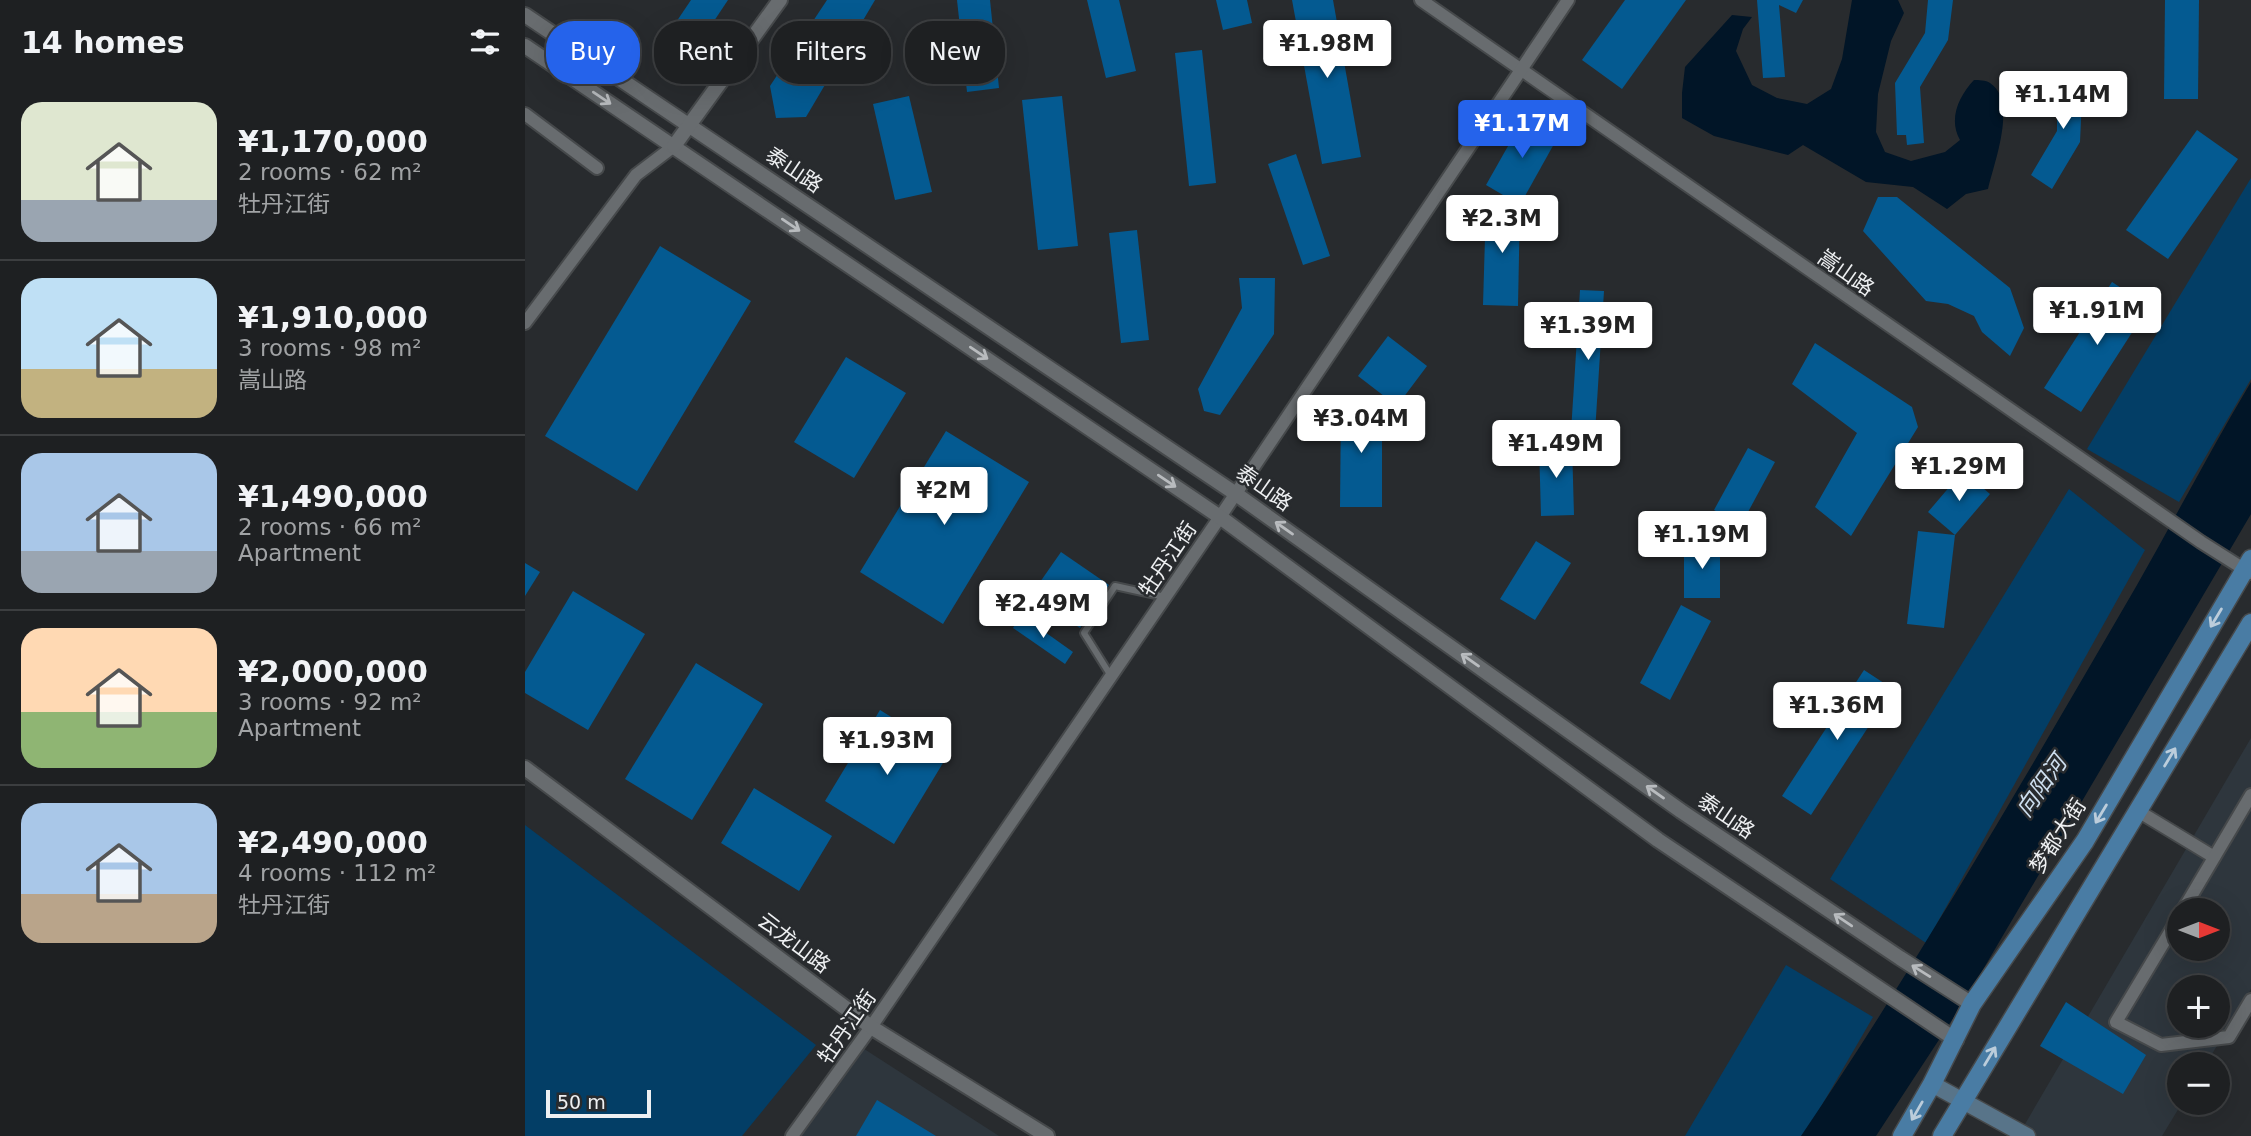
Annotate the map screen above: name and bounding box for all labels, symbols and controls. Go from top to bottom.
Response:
pin: ¥1.98M [1270,20,1384,80]
chip: Buy [546,21,640,84]
chip: Rent [654,21,757,84]
chip: Filters [771,21,891,84]
chip: New [905,21,1005,84]
icon: filters [466,23,504,61]
text: 14 homes [21,25,185,60]
text: ¥1.98M [1279,30,1375,56]
pin: ¥1.14M [2006,72,2120,131]
text: ¥1.14M [2015,81,2111,107]
one-way arrow [592,91,611,105]
pin: ¥1.17M [1465,100,1579,160]
text: ¥1.17M [1474,110,1570,136]
text: ¥1,170,000 [238,124,428,159]
icon: home [77,130,161,214]
street label: 泰山路 [761,142,827,198]
text: 2 rooms · 62 m² [238,159,422,185]
text: 牡丹江街 [238,191,330,217]
pin: ¥2.3M [1453,196,1551,255]
text: ¥2.3M [1462,205,1542,231]
one-way arrow [781,218,800,232]
street label: 嵩山路 [1813,245,1879,301]
pin: ¥1.91M [2040,288,2154,347]
text: ¥1.91M [2049,297,2145,323]
text: ¥1,910,000 [238,300,428,335]
pin: ¥1.39M [1531,302,1645,362]
icon: home [77,306,161,390]
text: ¥1.39M [1540,312,1636,338]
text: 3 rooms · 98 m² [238,335,422,361]
one-way arrow [969,346,988,360]
text: 嵩山路 [238,367,307,393]
pin: ¥3.04M [1304,396,1418,455]
text: ¥3.04M [1313,405,1409,431]
pin: ¥1.49M [1499,420,1613,480]
text: ¥1.49M [1508,430,1604,456]
pin: ¥1.29M [1902,444,2016,503]
text: ¥1.29M [1911,453,2007,479]
street label: 泰山路 [1231,460,1297,516]
pin: ¥2M [910,468,978,527]
one-way arrow [1157,474,1176,488]
text: ¥2M [917,477,971,503]
text: ¥1,490,000 [238,479,428,514]
icon: home [77,481,161,565]
pin: ¥1.19M [1645,512,1759,571]
text: 2 rooms · 66 m² [238,514,422,540]
street label: 牡丹江街 [1135,517,1201,601]
one-way arrow [1275,521,1294,535]
text: ¥1.19M [1654,521,1750,547]
text: Apartment [238,540,361,566]
pin: ¥2.49M [986,580,1100,640]
text: ¥2.49M [995,590,1091,616]
one-way arrow [2209,608,2223,628]
one-way arrow [1461,653,1480,667]
text: ¥2,000,000 [238,654,428,689]
icon: home [77,656,161,740]
pin: ¥1.36M [1780,682,1894,742]
text: 3 rooms · 92 m² [238,689,422,715]
text: ¥1.36M [1789,692,1885,718]
text: Apartment [238,715,361,741]
pin: ¥1.93M [830,718,944,777]
text: ¥1.93M [839,727,935,753]
water label: 向阳河 [2011,747,2074,822]
one-way arrow [2164,747,2178,767]
one-way arrow [1646,785,1665,799]
street label: 泰山路 [1693,788,1759,844]
street label: 梦都大街 [2025,794,2091,878]
one-way arrow [2093,804,2107,824]
text: ¥2,490,000 [238,825,428,860]
icon: home [77,831,161,915]
text: 4 rooms · 112 m² [238,860,436,886]
text: 牡丹江街 [238,892,330,918]
north arrow [2167,898,2229,961]
map controls [2167,898,2230,1115]
street label: 云龙山路 [753,908,835,978]
one-way arrow [1834,913,1853,927]
one-way arrow [1912,964,1931,979]
button: + [2167,975,2230,1038]
street label: 牡丹江街 [813,986,881,1068]
one-way arrow [1983,1047,1997,1067]
button: − [2167,1052,2230,1115]
scale bar [546,1087,651,1119]
text: 50 m [557,1091,606,1113]
one-way arrow [1909,1101,1923,1121]

